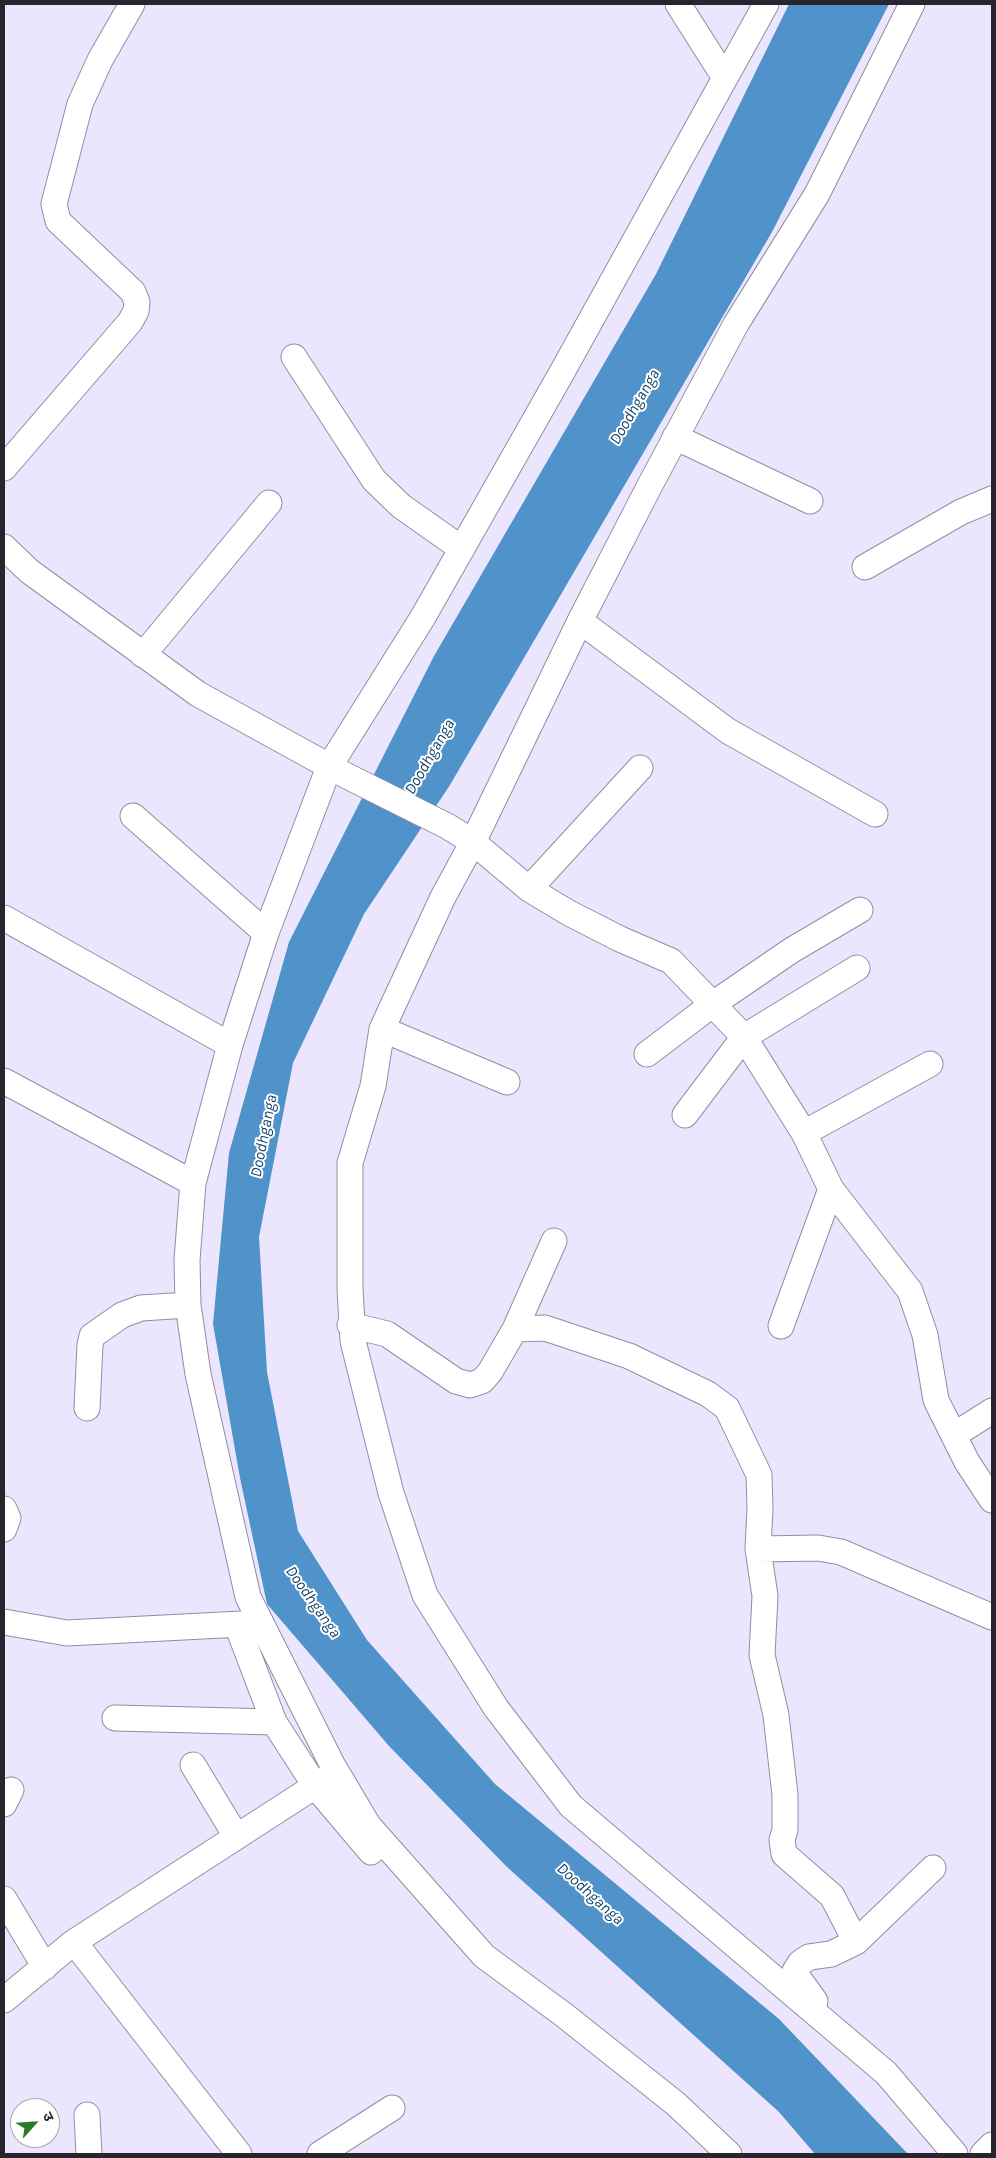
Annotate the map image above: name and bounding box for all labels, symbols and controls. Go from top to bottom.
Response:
water label: Doodhganga [606,366,664,448]
water label: Doodhganga [401,716,459,798]
water label: Doodhganga [247,1093,281,1179]
water label: Doodhganga [281,1562,345,1642]
water label: Doodhganga [553,1859,627,1929]
north arrow [10,2098,60,2148]
text: उ [39,2109,57,2124]

